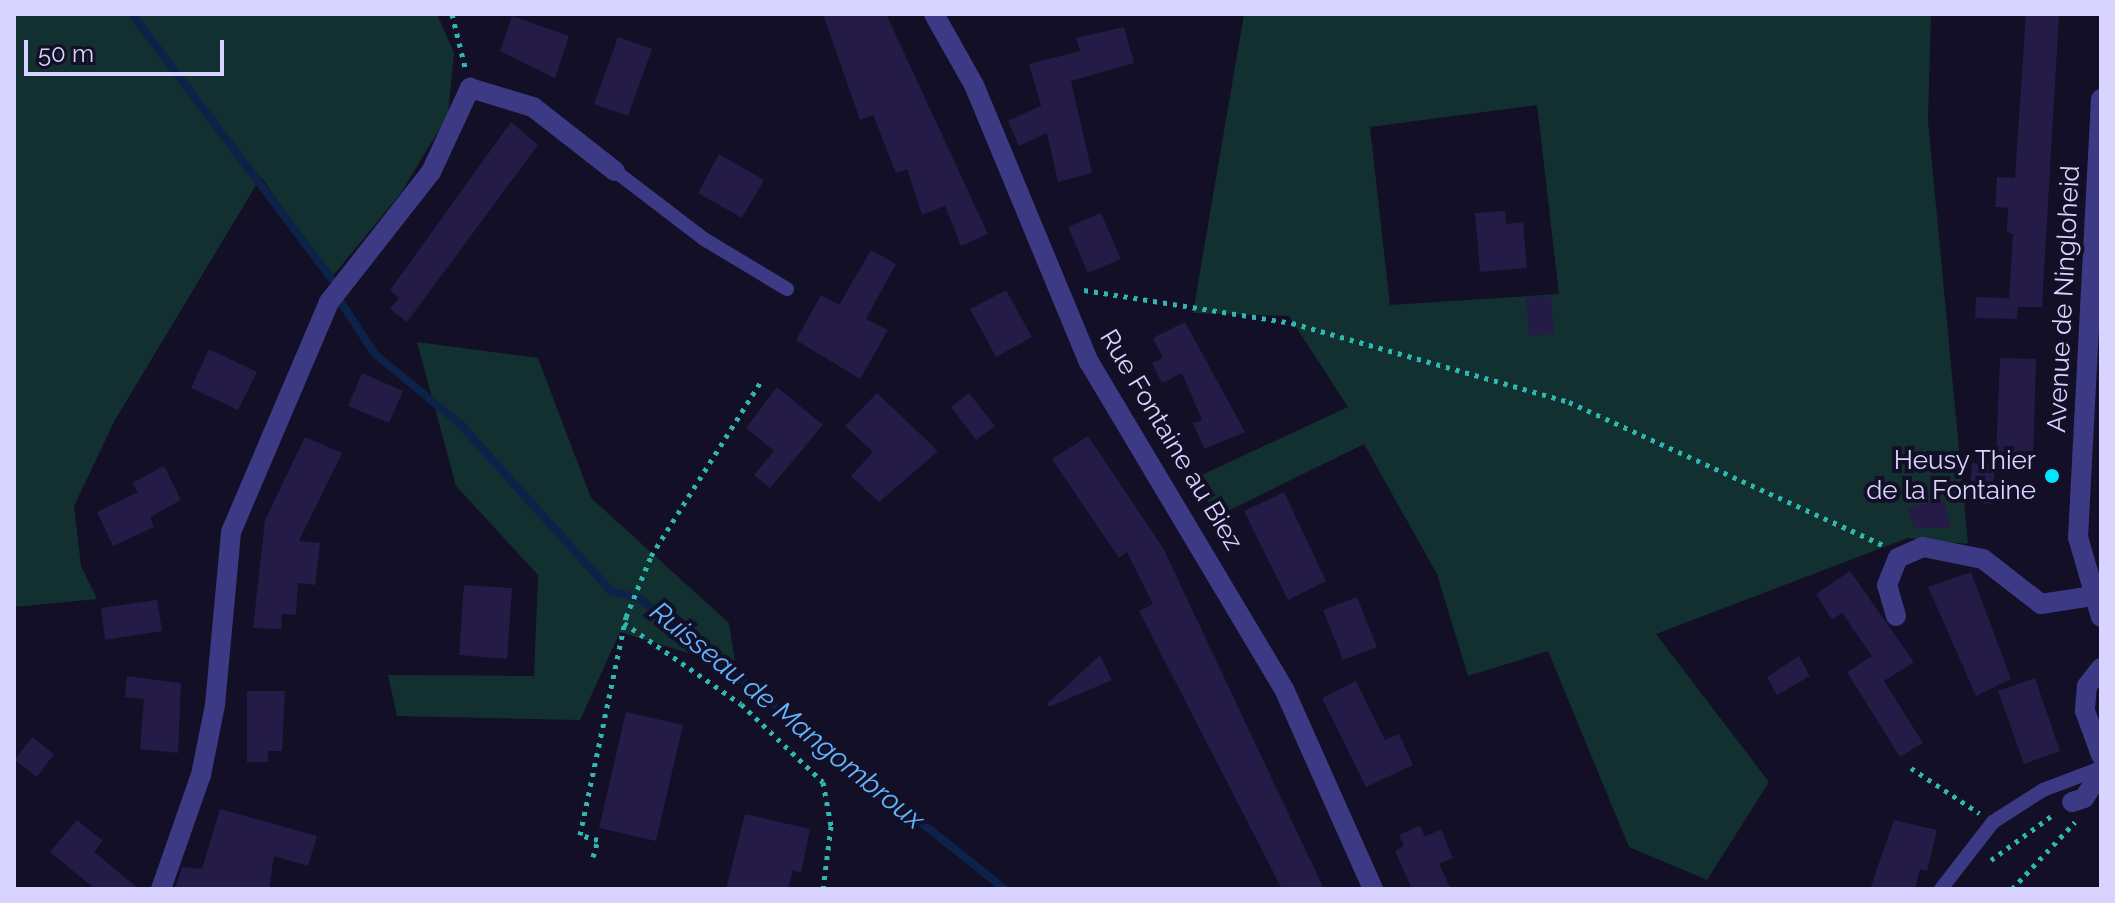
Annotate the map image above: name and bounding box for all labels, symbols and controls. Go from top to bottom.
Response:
scale bar [28,24,228,74]
text: 50 m [38,39,94,68]
street label: Avenue de Ningloheid [2041,165,2087,433]
street label: Rue Fontaine au Biez [1093,324,1249,556]
place label: Heusy Thier de la Fontaine [1866,445,2036,506]
marker: Heusy Thier de la Fontaine [2043,467,2061,485]
water label: Ruisseau de Mangombroux [643,595,931,837]

